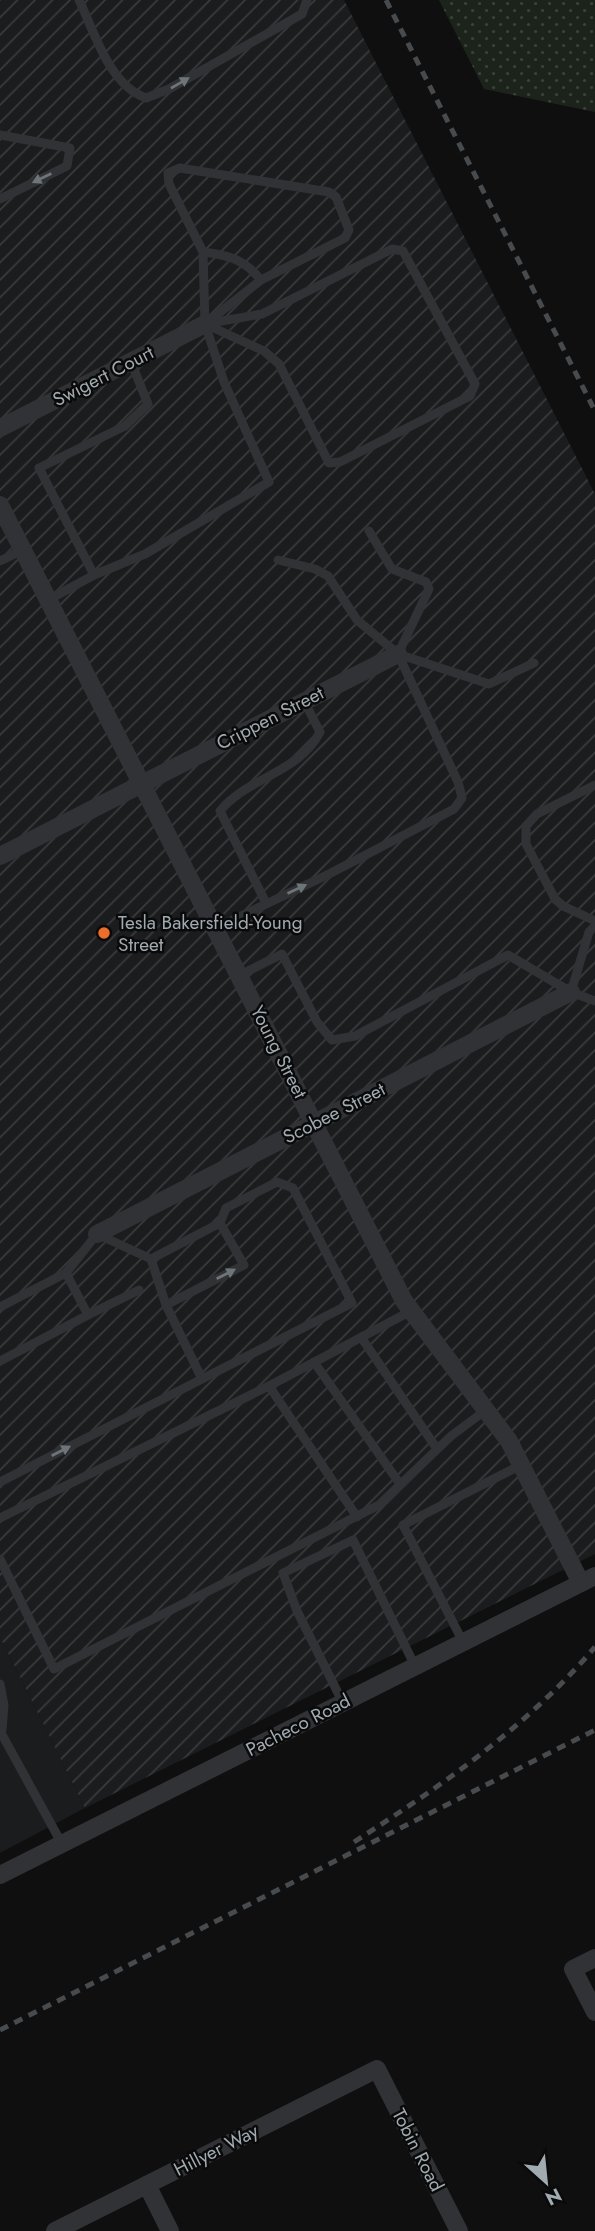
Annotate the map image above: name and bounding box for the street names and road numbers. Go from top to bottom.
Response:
street label: Swigert Court [48,339,159,413]
street label: Crippen Street [212,679,329,757]
street label: Young Street [244,1001,314,1103]
street label: Scobee Street [278,1076,390,1150]
street label: Pacheco Road [241,1687,355,1763]
street label: Tobin Road [386,2104,450,2196]
street label: Hillyer Way [169,2117,264,2183]

